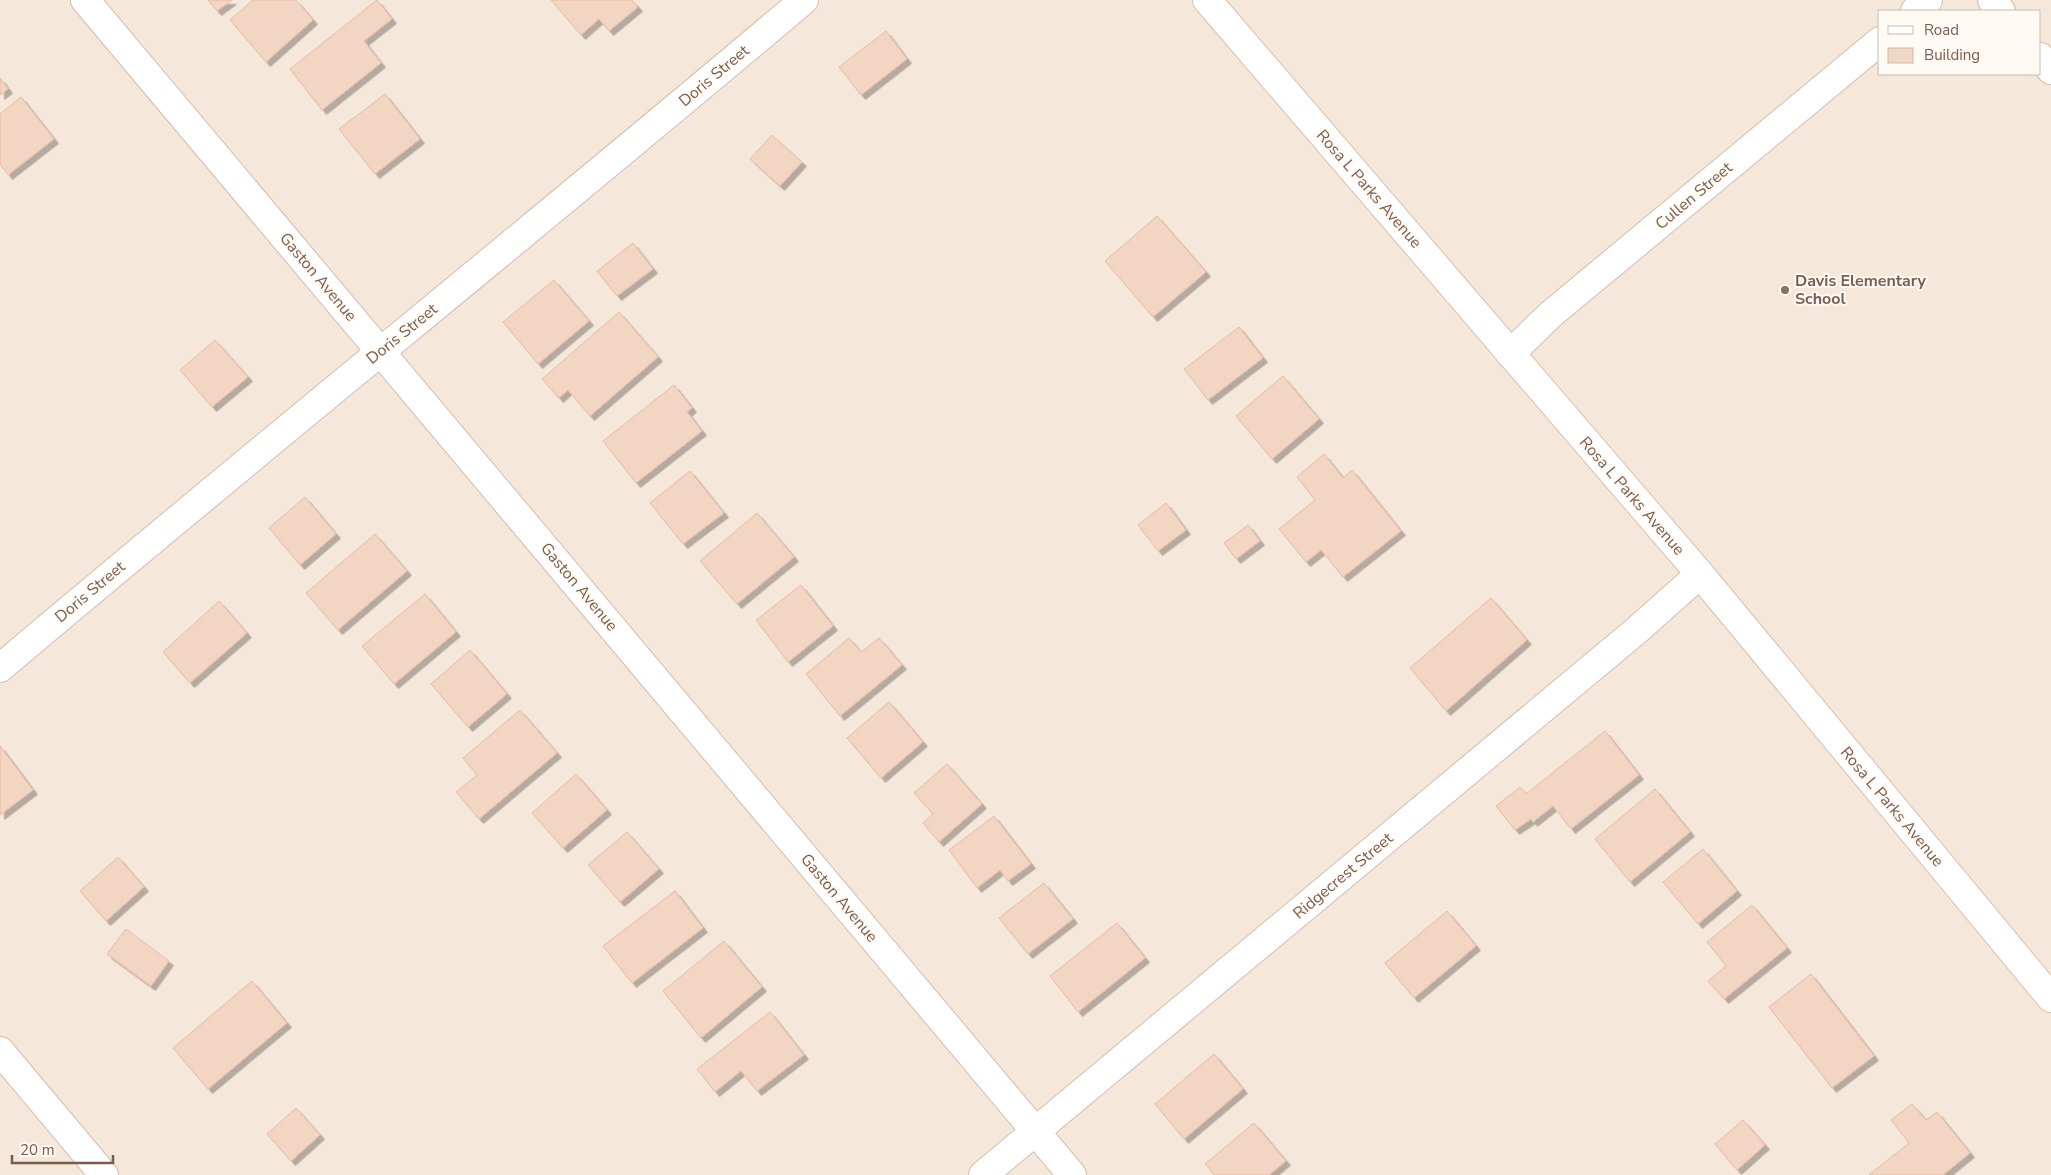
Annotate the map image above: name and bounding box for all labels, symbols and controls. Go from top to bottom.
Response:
legend [1878,10,2041,75]
text: Road [1924,20,1959,40]
street label: Doris Street [674,40,754,112]
text: Building [1924,45,1980,65]
street label: Rosa L Parks Avenue [1311,125,1427,253]
street label: Cullen Street [1651,157,1738,235]
street label: Gaston Avenue [274,228,362,326]
place label: Davis Elementary School [1795,270,1926,310]
marker: Davis Elementary School [1779,284,1791,296]
street label: Doris Street [362,298,443,370]
street label: Rosa L Parks Avenue [1574,432,1690,560]
street label: Gaston Avenue [535,538,623,636]
street label: Doris Street [50,556,130,628]
street label: Rosa L Parks Avenue [1835,742,1949,872]
street label: Ridgecrest Street [1288,827,1398,924]
street label: Gaston Avenue [795,849,883,947]
scale bar [12,1132,114,1164]
text: 20 m [20,1140,55,1160]

